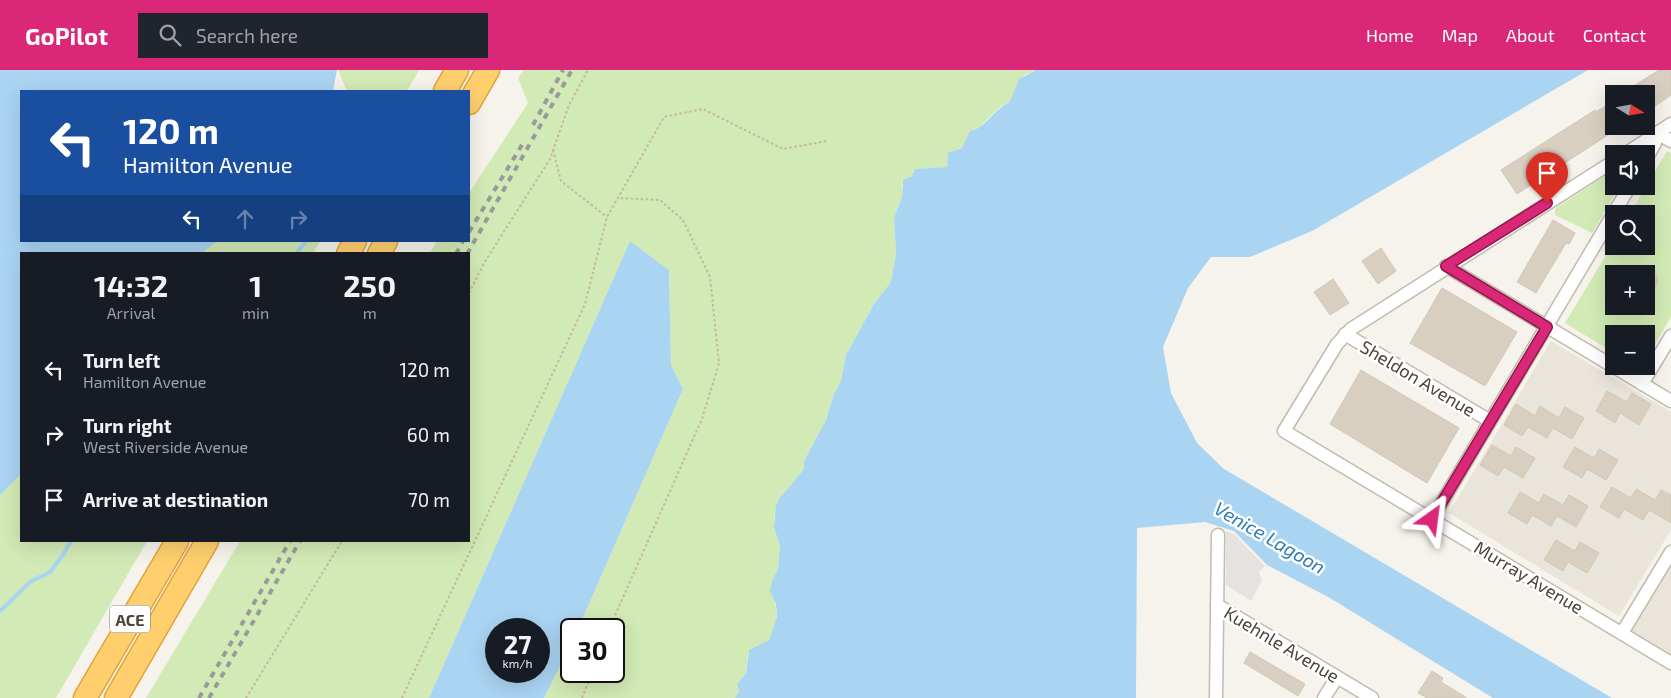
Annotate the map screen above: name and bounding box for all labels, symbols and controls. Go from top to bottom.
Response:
search box [138,13,488,58]
text: GoPilot [25,21,108,50]
icon: search [156,21,184,49]
text: Search here [196,24,298,47]
text: Home [1366,24,1414,46]
text: Map [1442,24,1478,46]
text: About [1506,24,1555,46]
text: Contact [1583,24,1646,46]
north arrow [1605,85,1655,135]
map controls [1605,85,1655,375]
text: 120 m [123,109,219,151]
icon: left [40,110,105,175]
button: sound [1605,145,1655,195]
text: Hamilton Avenue [123,151,293,177]
pin [1526,152,1568,203]
icon: arrive [1533,159,1561,187]
icon: left [178,205,206,233]
icon: ahead [231,205,259,233]
icon: right [284,205,312,233]
button: search [1605,205,1655,255]
button: + [1605,265,1655,315]
text: 14:32 [94,267,168,303]
text: 1 [249,267,262,303]
text: 250 [343,267,396,303]
text: Arrival [107,303,155,322]
text: min [242,303,269,322]
text: m [363,303,377,322]
button: − [1605,325,1655,375]
street label: Sheldon Avenue [1356,335,1480,421]
text: Turn left [83,349,160,372]
icon: left [40,356,68,384]
text: 120 m [399,358,450,381]
text: Hamilton Avenue [83,372,206,391]
text: Turn right [83,414,171,437]
icon: right [40,421,68,449]
text: 60 m [407,423,450,446]
text: West Riverside Avenue [83,437,248,456]
icon: arrive [40,486,68,514]
text: Arrive at destination [83,488,268,511]
text: 70 m [408,488,450,511]
position arrow [1405,492,1457,544]
water label: Venice Lagoon [1211,496,1329,578]
street label: Murray Avenue [1470,536,1588,618]
street label: Kuehnle Avenue [1220,601,1344,687]
road number: ACE [110,606,150,632]
speed limit sign: 30 [560,618,625,683]
text: 27 [504,629,531,659]
text: km/h [503,656,532,670]

